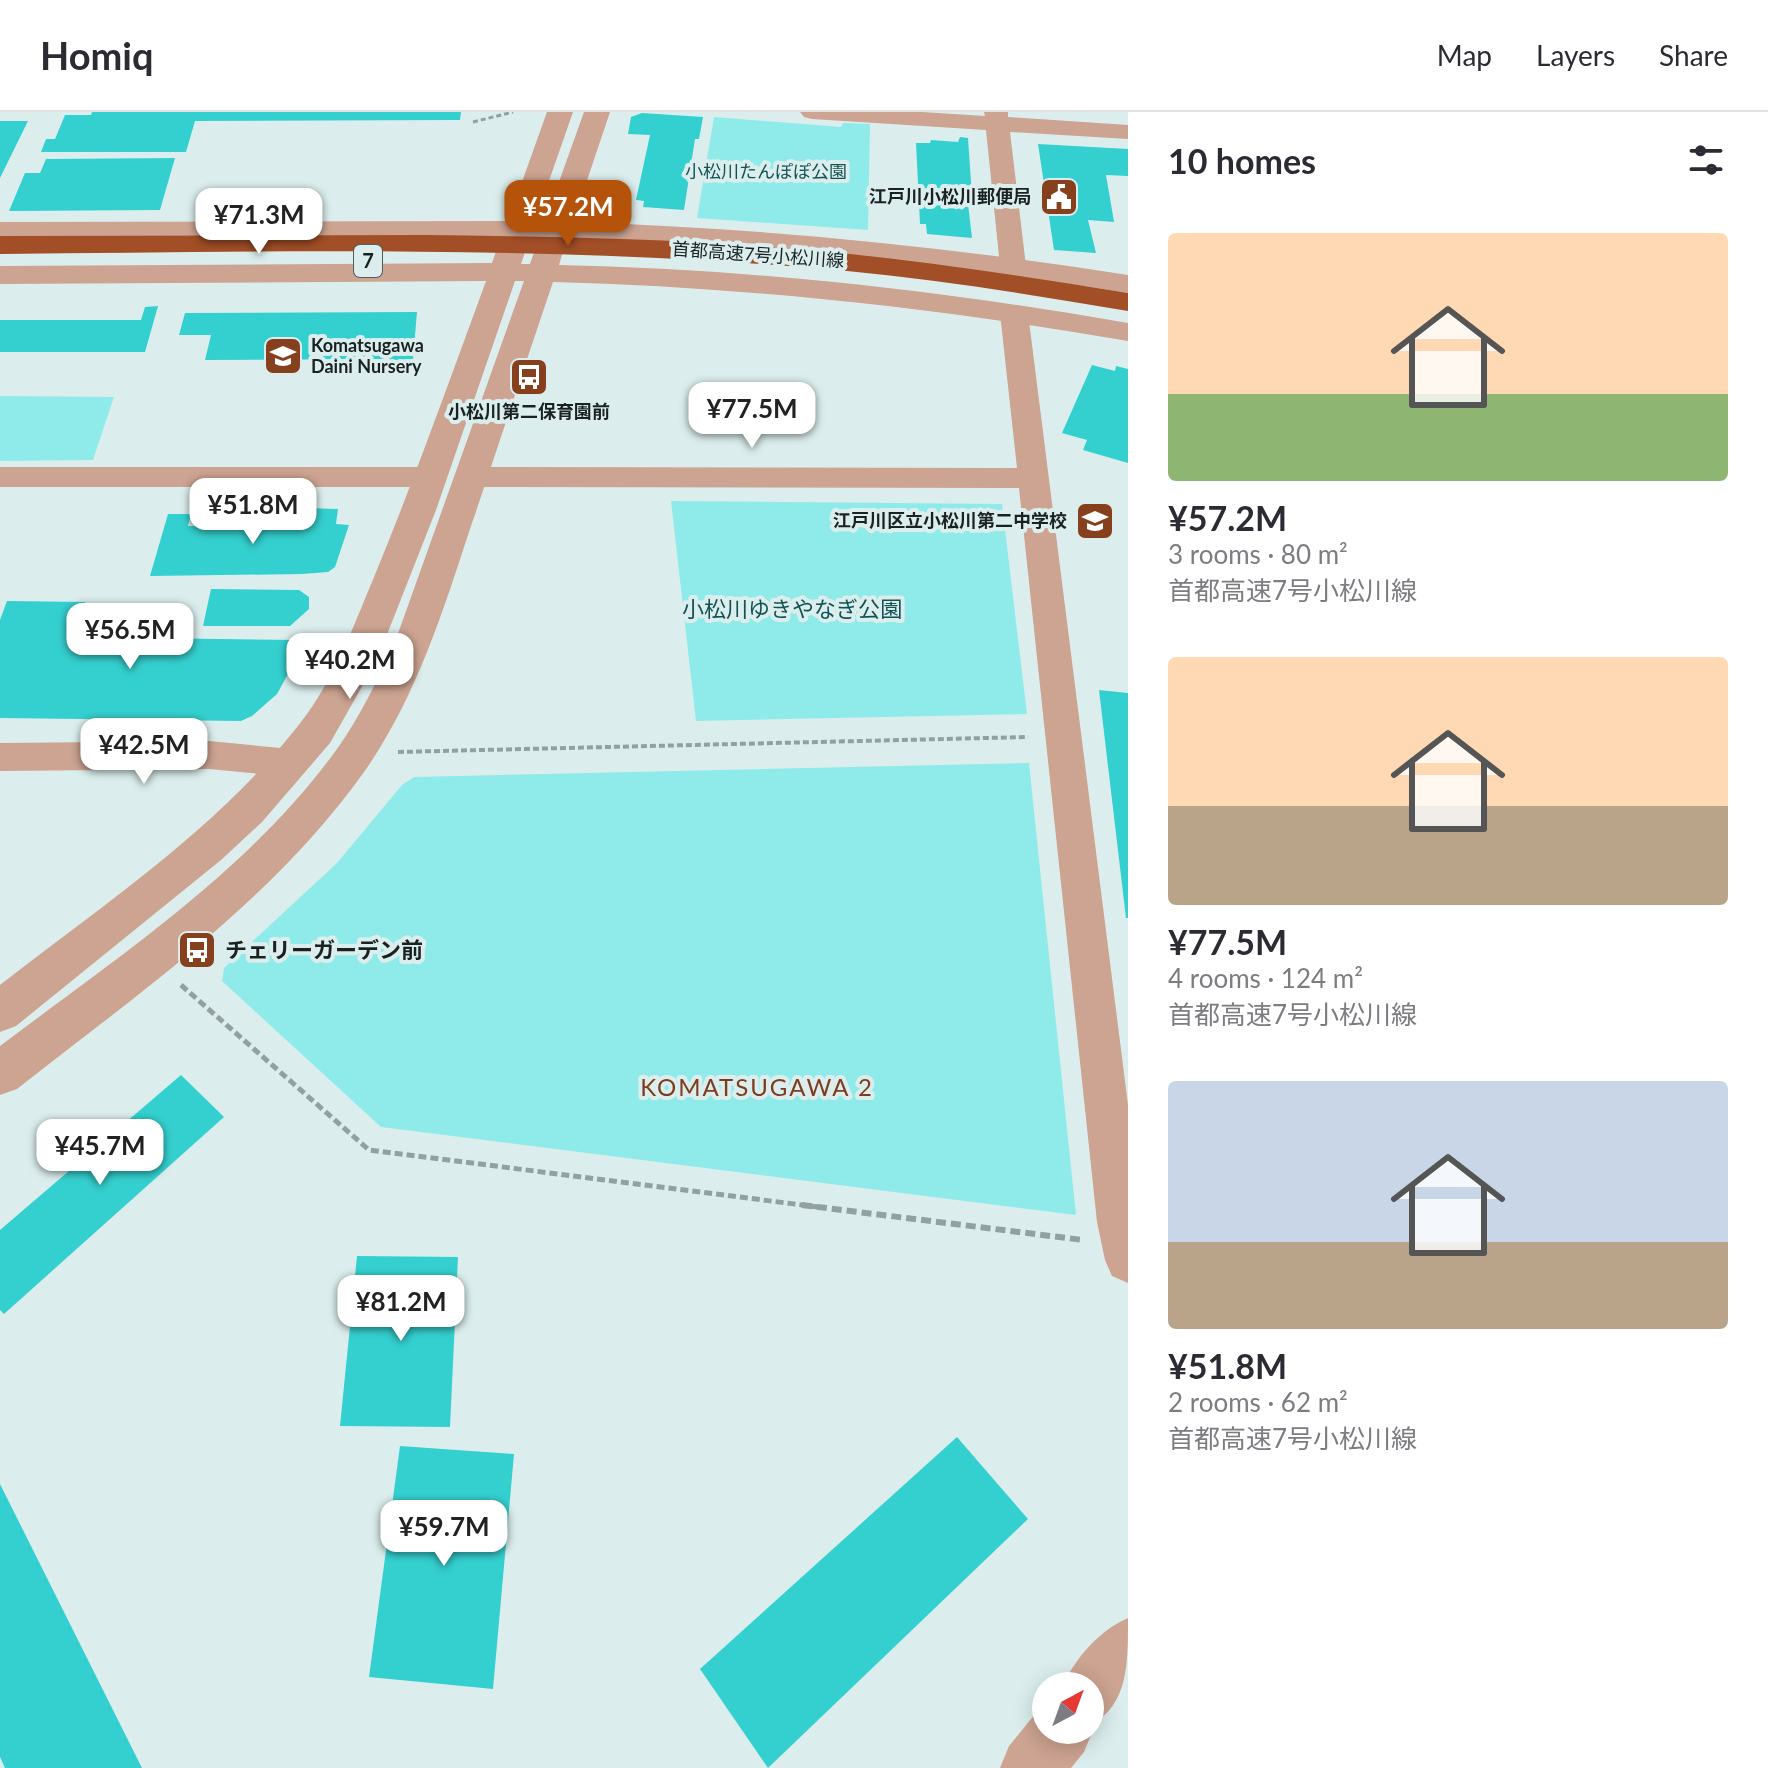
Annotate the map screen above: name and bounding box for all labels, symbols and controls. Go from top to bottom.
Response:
text: Homiq [40,32,154,78]
text: Map [1437,38,1492,72]
text: Layers [1536,38,1615,72]
text: Share [1659,38,1728,72]
icon: filters [1684,138,1728,182]
text: 10 homes [1168,140,1316,181]
park label: 小松川たんぽぽ公園 [685,160,847,182]
public building icon: 江戸川小松川郵便局 [1038,176,1080,218]
pin: ¥57.2M [503,180,633,248]
place label: 江戸川小松川郵便局 [869,185,1031,207]
pin: ¥71.3M [194,188,324,256]
text: ¥57.2M [522,190,614,222]
text: ¥71.3M [213,198,305,230]
street label: 首都高速7号小松川線 [671,237,845,271]
road number: 7 [354,245,382,277]
icon: home [1376,285,1520,429]
place label: Komatsugawa Daini Nursery [311,334,424,377]
school or university icon: Komatsugawa Daini Nursery [262,335,304,377]
bus stop icon: 小松川第二保育園前 [508,356,550,398]
pin: ¥77.5M [687,382,817,450]
text: ¥77.5M [706,392,798,424]
place label: 小松川第二保育園前 [448,400,610,422]
pin: ¥51.8M [188,478,318,546]
text: ¥51.8M [207,488,299,520]
text: ¥57.2M [1168,497,1287,538]
school or university icon: 江戸川区立小松川第二中学校 [1074,500,1116,542]
place label: 江戸川区立小松川第二中学校 [833,509,1067,531]
text: 3 rooms · 80 m² [1168,538,1348,570]
text: 首都高速7号小松川線 [1168,574,1417,606]
park label: 小松川ゆきやなぎ公園 [682,595,902,622]
pin: ¥56.5M [65,603,195,671]
text: ¥56.5M [84,613,176,645]
pin: ¥40.2M [285,633,415,701]
text: ¥40.2M [304,643,396,675]
icon: home [1376,709,1520,853]
pin: ¥42.5M [79,718,209,786]
text: ¥42.5M [98,728,190,760]
text: ¥77.5M [1168,921,1287,962]
bus stop icon: チェリーガーデン前 [176,929,218,971]
place label: チェリーガーデン前 [225,936,423,963]
text: 4 rooms · 124 m² [1168,962,1363,994]
text: 首都高速7号小松川線 [1168,998,1417,1030]
district label: KOMATSUGAWA 2 [640,1072,874,1101]
pin: ¥45.7M [35,1119,165,1187]
text: ¥45.7M [54,1129,146,1161]
icon: home [1376,1133,1520,1277]
pin: ¥81.2M [336,1275,466,1343]
text: ¥81.2M [355,1285,447,1317]
text: ¥51.8M [1168,1345,1287,1386]
text: 2 rooms · 62 m² [1168,1386,1348,1418]
text: 首都高速7号小松川線 [1168,1422,1417,1454]
pin: ¥59.7M [379,1500,509,1568]
text: ¥59.7M [398,1510,490,1542]
north arrow [1032,1672,1104,1744]
map controls [1032,1672,1104,1744]

